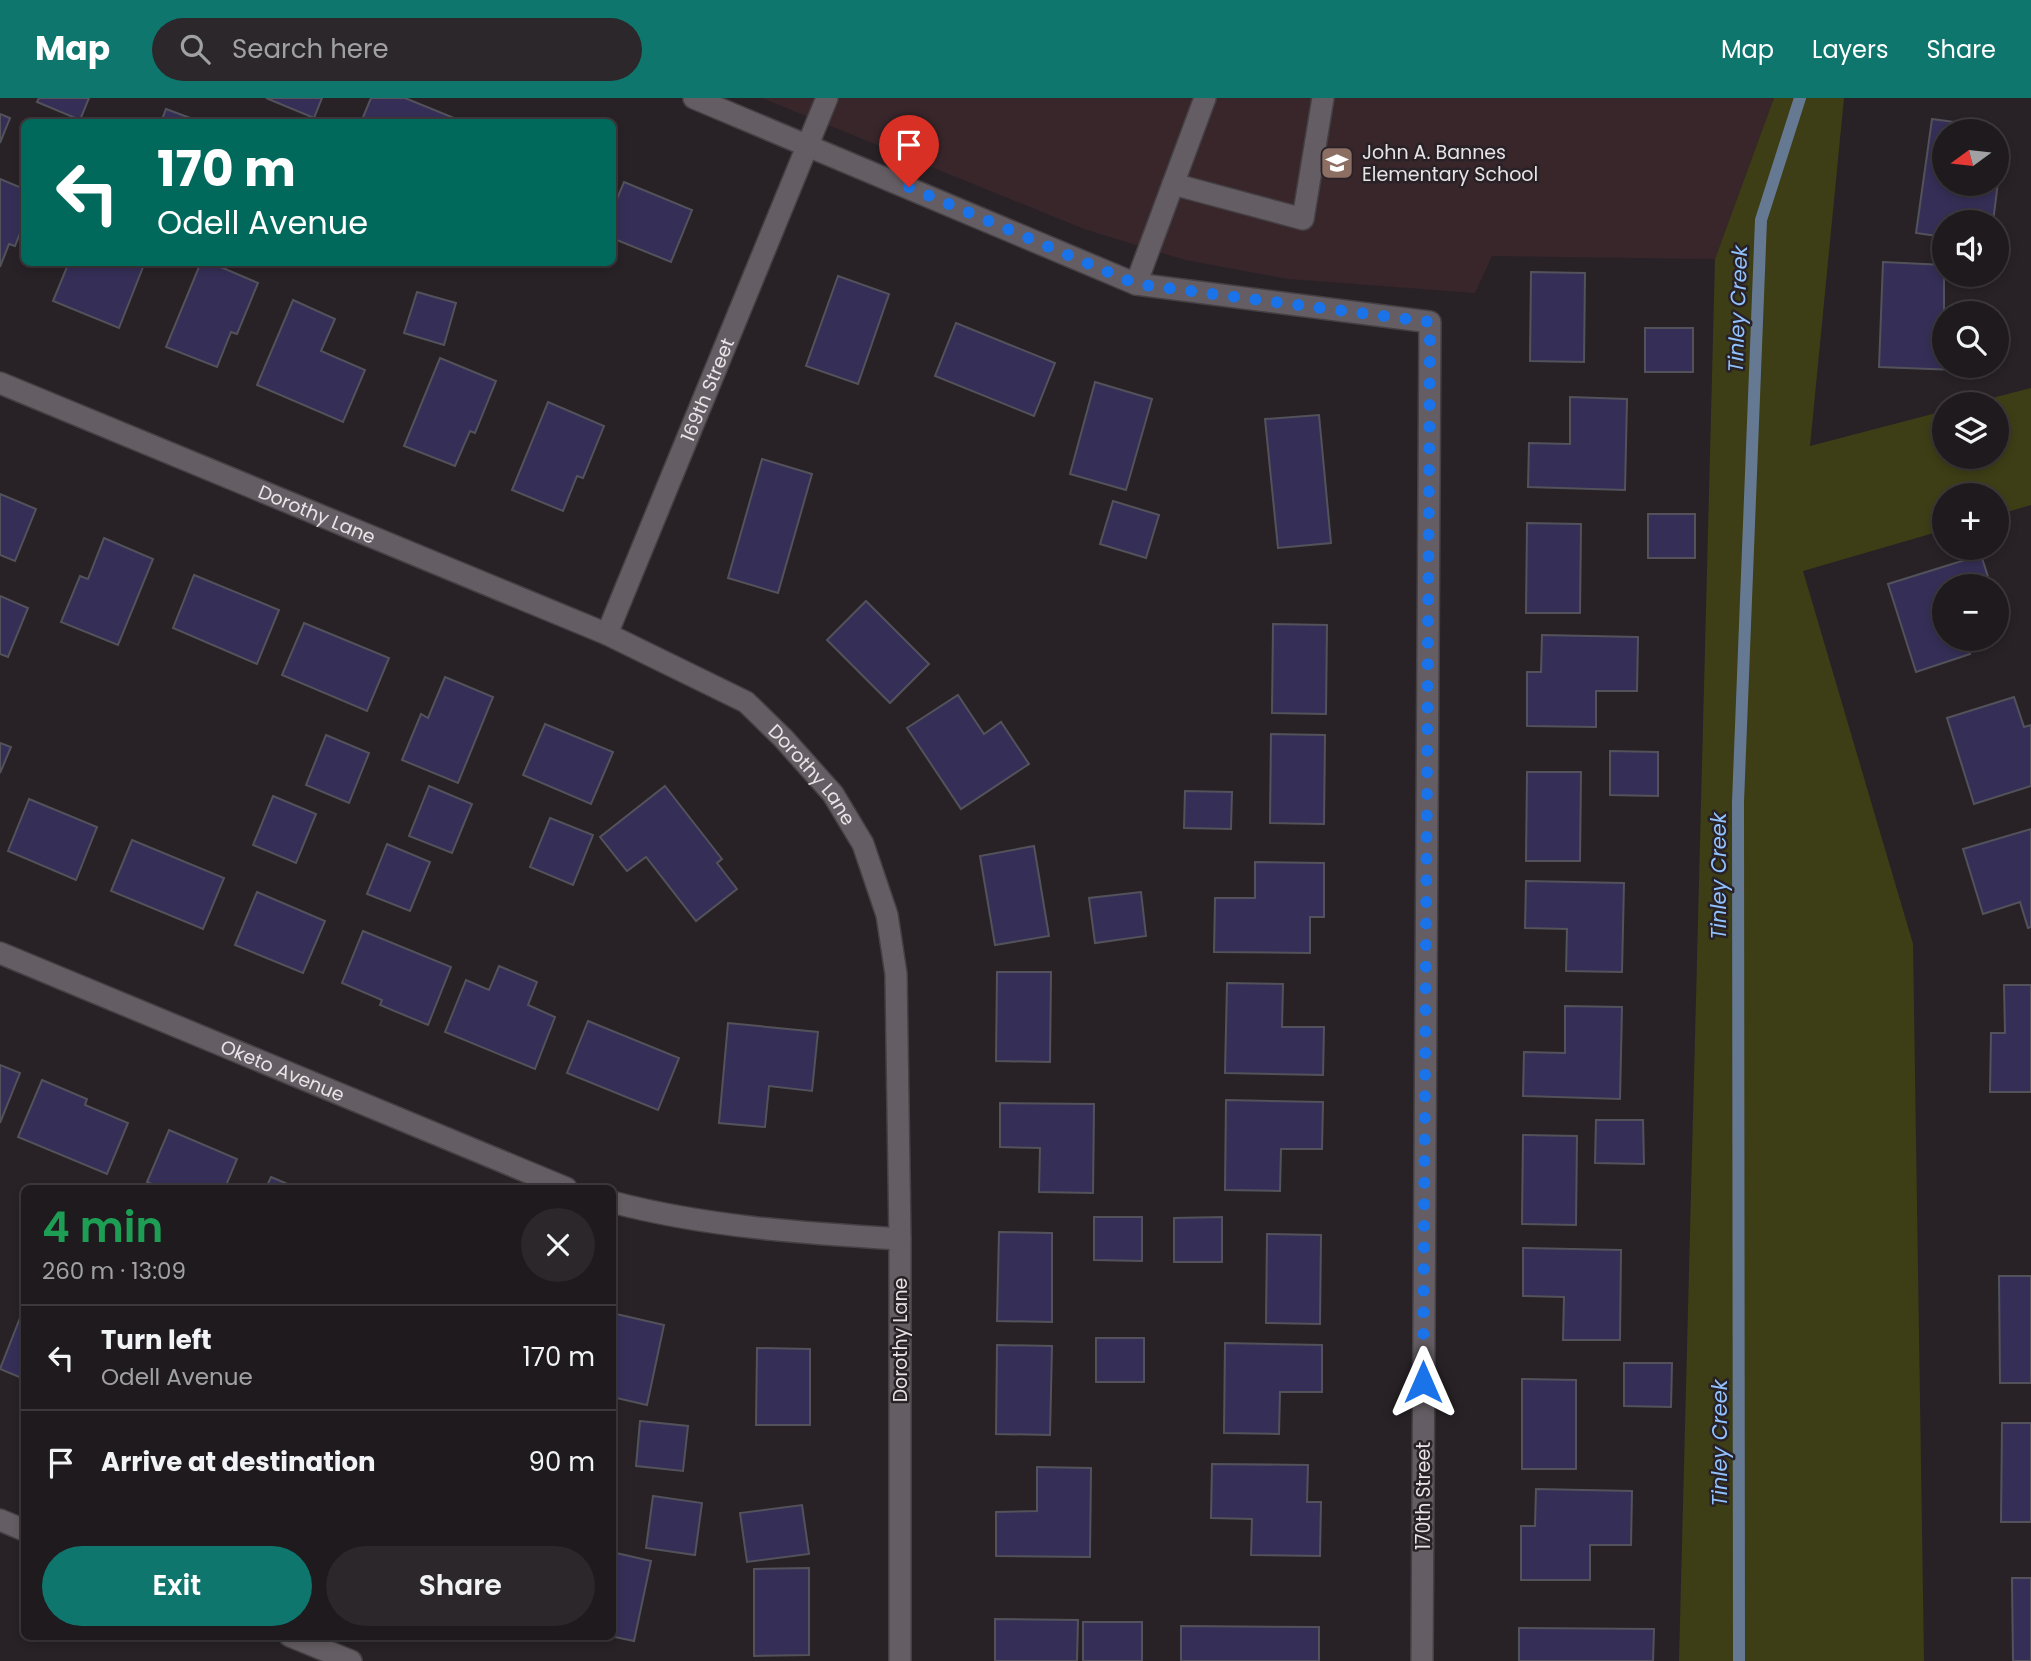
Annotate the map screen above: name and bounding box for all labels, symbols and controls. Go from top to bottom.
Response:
search box [152,18,642,81]
text: Map [35,25,110,72]
icon: search [176,30,214,68]
text: Search here [232,31,389,67]
text: Map [1721,33,1774,66]
text: Layers [1812,33,1888,66]
text: Share [1926,33,1996,66]
pin [879,115,939,187]
north arrow [1932,119,2009,196]
map controls [1932,119,2009,651]
icon: arrive [890,126,928,164]
text: 170 m [157,135,296,203]
place label: John A. Bannes Elementary School [1362,139,1538,188]
school or university icon: John A. Bannes Elementary School [1318,144,1356,182]
icon: left [42,147,133,238]
text: Odell Avenue [157,200,368,245]
button: sound [1932,210,2009,287]
water label: Tinley Creek [1721,244,1754,373]
button: search [1932,301,2009,378]
street label: 169th Street [674,334,741,446]
button: layers [1932,392,2009,469]
street label: Dorothy Lane [254,478,380,551]
button: + [1932,483,2009,560]
button: − [1932,574,2009,651]
street label: Dorothy Lane [762,718,862,830]
water label: Tinley Creek [1704,811,1733,940]
street label: Oketo Avenue [216,1033,349,1109]
text: 4 min [42,1198,163,1257]
button: close [521,1208,595,1282]
text: 260 m · 13:09 [42,1255,186,1287]
street label: Dorothy Lane [887,1278,914,1402]
text: Turn left [101,1322,212,1358]
icon: left [42,1339,80,1377]
text: 170 m [522,1339,595,1375]
position arrow [1386,1345,1460,1419]
text: Odell Avenue [101,1361,253,1393]
water label: Tinley Creek [1705,1378,1734,1507]
street label: 170th Street [1410,1442,1437,1550]
icon: arrive [42,1444,80,1482]
text: Arrive at destination [101,1444,376,1480]
text: 90 m [529,1444,595,1480]
button: Exit [42,1546,312,1626]
button: Share [326,1546,595,1626]

